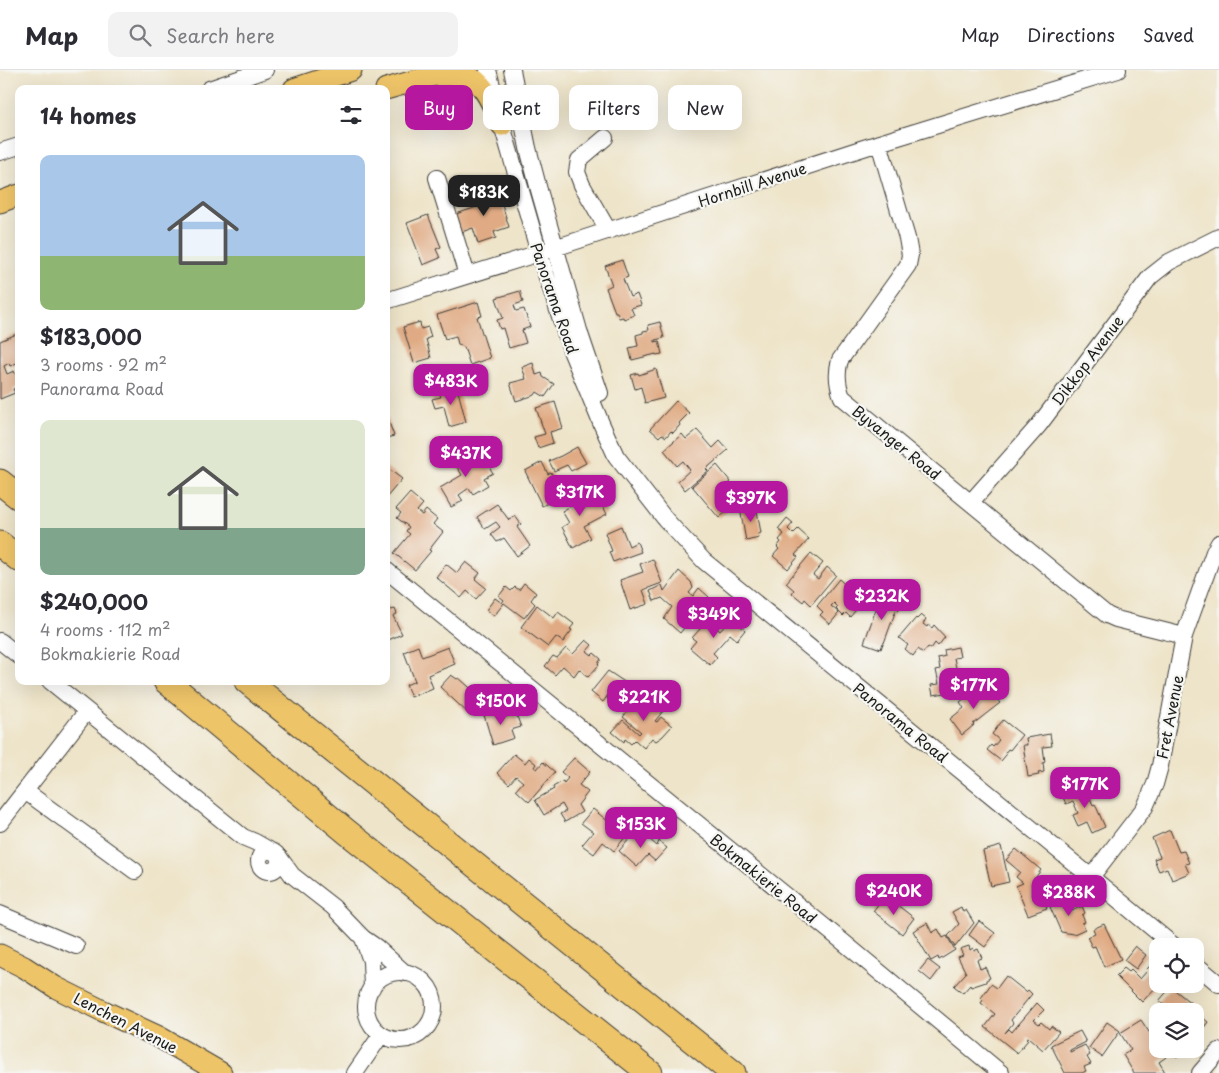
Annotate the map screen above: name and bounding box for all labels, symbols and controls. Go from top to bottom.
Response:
search box [108,12,458,57]
text: Map [25,17,78,53]
icon: search [126,21,154,49]
text: Search here [166,21,275,49]
text: Map [961,21,999,48]
text: Directions [1027,21,1115,48]
text: Saved [1143,21,1194,48]
chip: Buy [405,85,473,130]
chip: Rent [483,85,559,130]
chip: Filters [569,85,658,130]
chip: New [668,85,742,130]
text: 14 homes [40,99,136,131]
icon: filters [337,101,365,129]
street label: Hornbill Avenue [695,156,809,212]
pin: $183K [449,174,519,217]
text: $183K [459,179,509,203]
icon: home [158,188,248,278]
street label: Panorama Road [525,239,585,357]
street label: Dikkop Avenue [1045,310,1129,410]
text: $183,000 [40,320,142,352]
text: 3 rooms · 92 m² [40,352,167,376]
pin: $483K [416,364,486,406]
text: $483K [424,368,478,392]
text: Panorama Road [40,376,164,400]
street label: Byvanger Road [848,399,946,485]
pin: $437K [431,436,501,478]
text: $437K [440,440,492,464]
icon: home [158,453,248,543]
pin: $317K [545,474,615,517]
text: $317K [556,479,604,503]
pin: $397K [716,480,786,523]
text: $397K [726,485,776,509]
pin: $232K [847,578,917,621]
text: $232K [855,583,909,607]
text: $240,000 [40,585,148,617]
pin: $349K [679,596,749,639]
text: $349K [688,601,740,625]
text: 4 rooms · 112 m² [40,617,170,641]
text: Bokmakierie Road [40,641,180,665]
pin: $177K [939,668,1009,710]
text: $177K [950,672,998,696]
street label: Fret Avenue [1150,673,1188,761]
street label: Panorama Road [849,676,954,768]
pin: $221K [609,680,679,722]
pin: $150K [466,684,536,726]
text: $221K [618,684,670,708]
text: $150K [476,688,526,712]
pin: $177K [1050,766,1120,809]
text: $177K [1061,771,1109,795]
pin: $153K [606,806,676,849]
text: $153K [616,811,666,835]
street label: Bokmakierie Road [706,828,822,928]
pin: $240K [859,874,929,916]
pin: $288K [1034,874,1104,917]
text: $240K [866,878,922,902]
text: $288K [1043,879,1095,903]
map controls [1149,938,1204,1058]
button: locate [1149,938,1204,993]
street label: Lenchen Avenue [70,986,182,1058]
button: layers [1149,1003,1204,1058]

